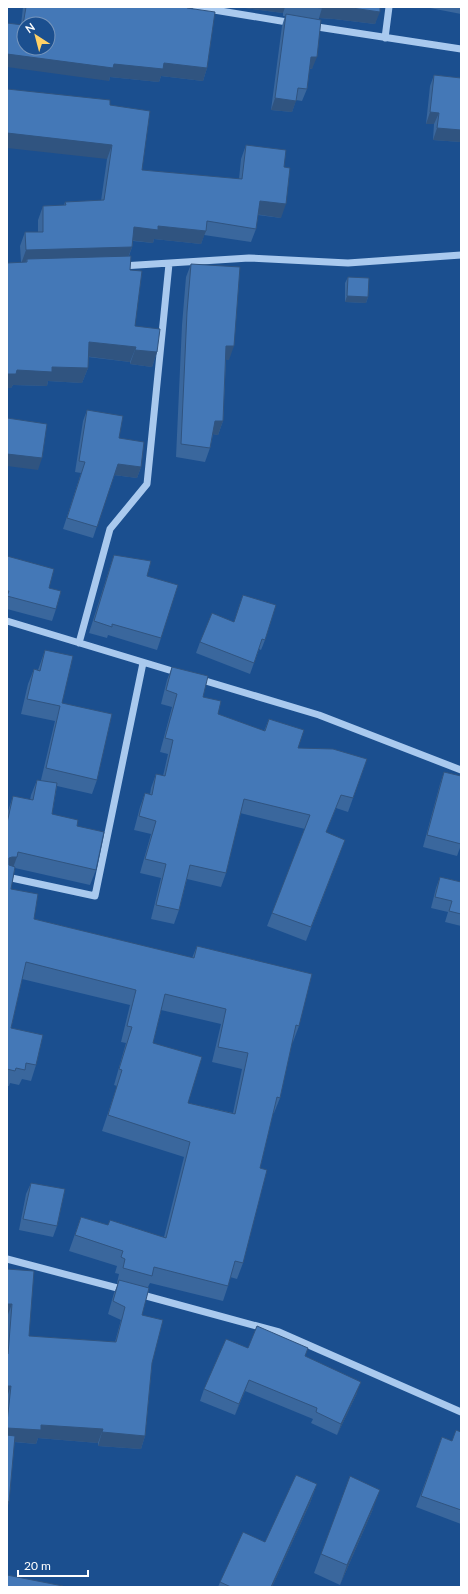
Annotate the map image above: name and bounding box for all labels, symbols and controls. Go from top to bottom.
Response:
north arrow [16,16,56,56]
text: N [23,20,37,35]
scale bar [18,1552,88,1578]
text: 20 m [24,1558,51,1573]

